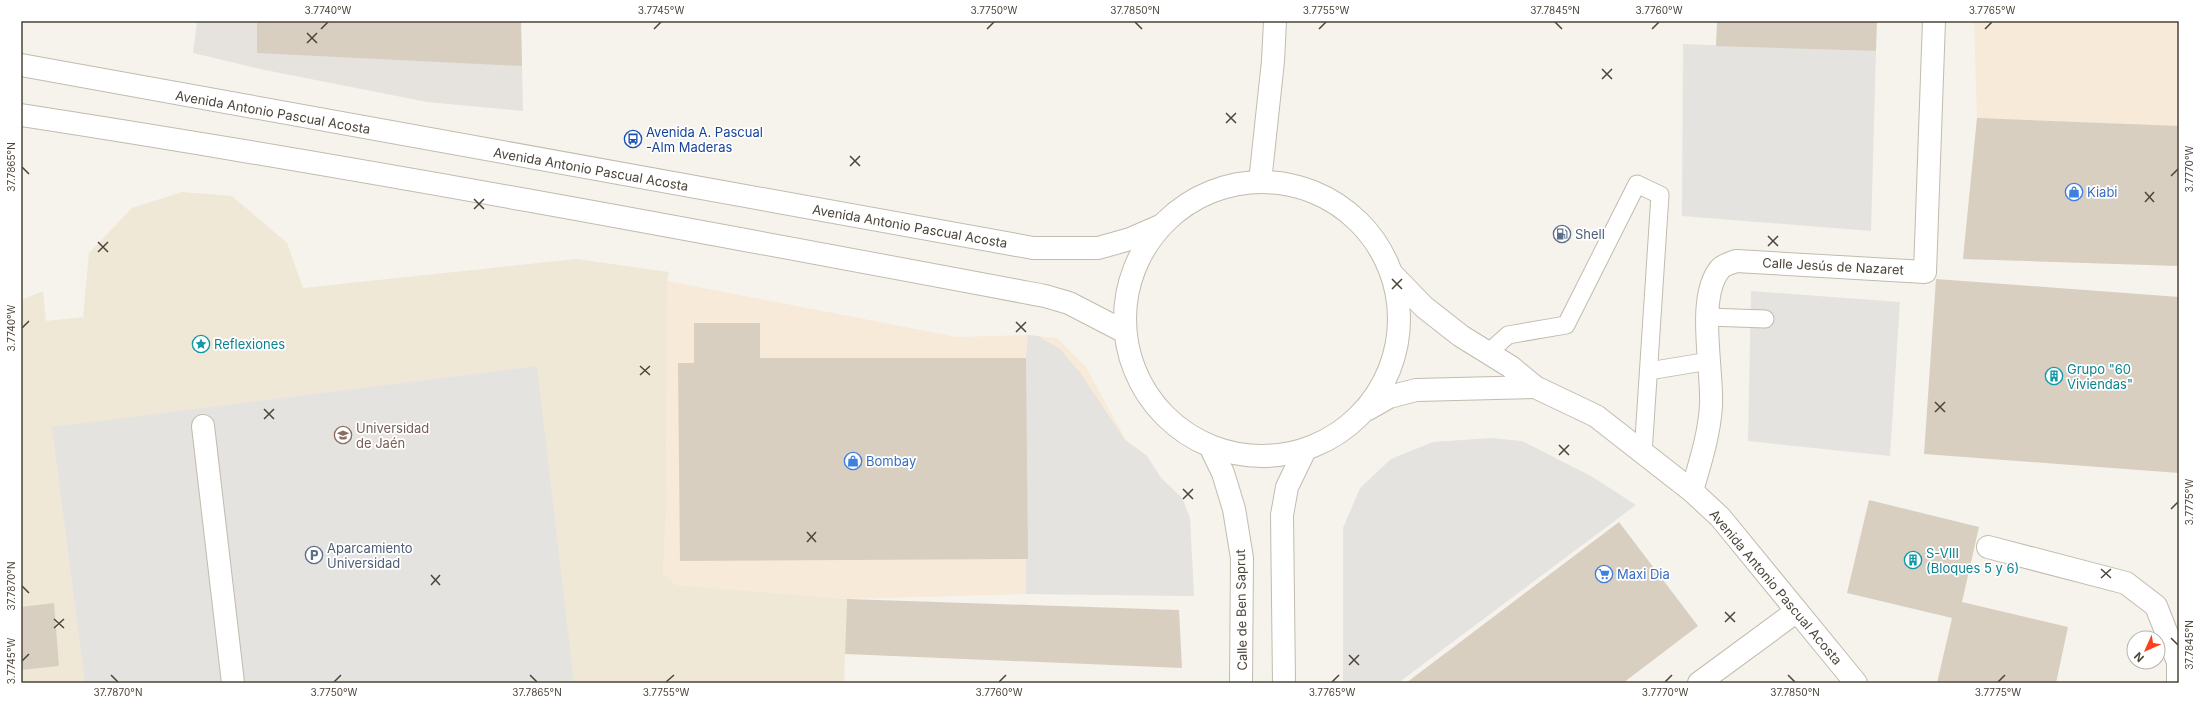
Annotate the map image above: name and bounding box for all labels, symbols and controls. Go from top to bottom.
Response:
text: 3.7740°W [305,4,352,16]
text: 3.7745°W [638,4,684,16]
text: 3.7750°W [971,4,1018,16]
text: 37.7850°N [1110,4,1160,16]
text: 3.7755°W [1303,4,1349,16]
text: 37.7845°N [1530,4,1580,16]
text: 3.7760°W [1636,4,1683,16]
text: 3.7765°W [1969,4,2016,16]
street label: Avenida Antonio Pascual Acosta [174,87,372,137]
place label: Avenida A. Pascual -Alm Maderas [646,124,763,155]
bus stop icon: Avenida A. Pascual -Alm Maderas [623,129,643,149]
text: 37.7865°N [5,142,17,192]
street label: Avenida Antonio Pascual Acosta [492,144,690,194]
text: 3.7770°W [2183,146,2195,192]
shop icon: Kiabi [2064,182,2084,202]
place label: Kiabi [2087,184,2118,200]
street label: Avenida Antonio Pascual Acosta [811,201,1009,251]
fuel station icon: Shell [1552,224,1572,244]
place label: Shell [1575,226,1605,242]
street label: Calle Jesús de Nazaret [1762,254,1904,278]
text: 3.7740°W [5,304,17,351]
place icon: Reflexiones [191,334,211,354]
place label: Reflexiones [214,336,285,352]
place label: Grupo "60 Viviendas" [2067,361,2133,392]
building icon: Grupo "60 Viviendas" [2044,366,2064,386]
place label: Universidad de Jaén [356,420,429,451]
school or university icon: Universidad de Jaén [333,425,353,445]
shop icon: Bombay [843,451,863,471]
place label: Bombay [866,453,916,469]
text: 3.7775°W [2183,479,2195,525]
street label: Avenida Antonio Pascual Acosta [1706,506,1846,668]
place label: Aparcamiento Universidad [327,540,413,571]
parking icon: Aparcamiento Universidad [304,545,324,565]
place label: S-VIII (Bloques 5 y 6) [1926,545,2019,576]
street label: Calle de Ben Saprut [1232,549,1250,671]
building icon: S-VIII (Bloques 5 y 6) [1903,550,1923,570]
text: 37.7870°N [5,562,17,610]
supermarket icon: Maxi Dia [1594,564,1614,584]
place label: Maxi Dia [1617,566,1670,582]
text: 37.7845°N [2183,620,2195,670]
north arrow [2126,630,2166,670]
text: 3.7745°W [5,638,17,684]
text: N [2131,649,2147,665]
text: 37.7870°N [94,686,142,698]
text: 3.7750°W [311,686,358,698]
text: 37.7865°N [512,686,562,698]
text: 3.7755°W [643,686,689,698]
text: 3.7760°W [976,686,1023,698]
text: 3.7765°W [1309,686,1356,698]
text: 3.7770°W [1642,686,1688,698]
text: 37.7850°N [1770,686,1820,698]
text: 3.7775°W [1975,686,2021,698]

